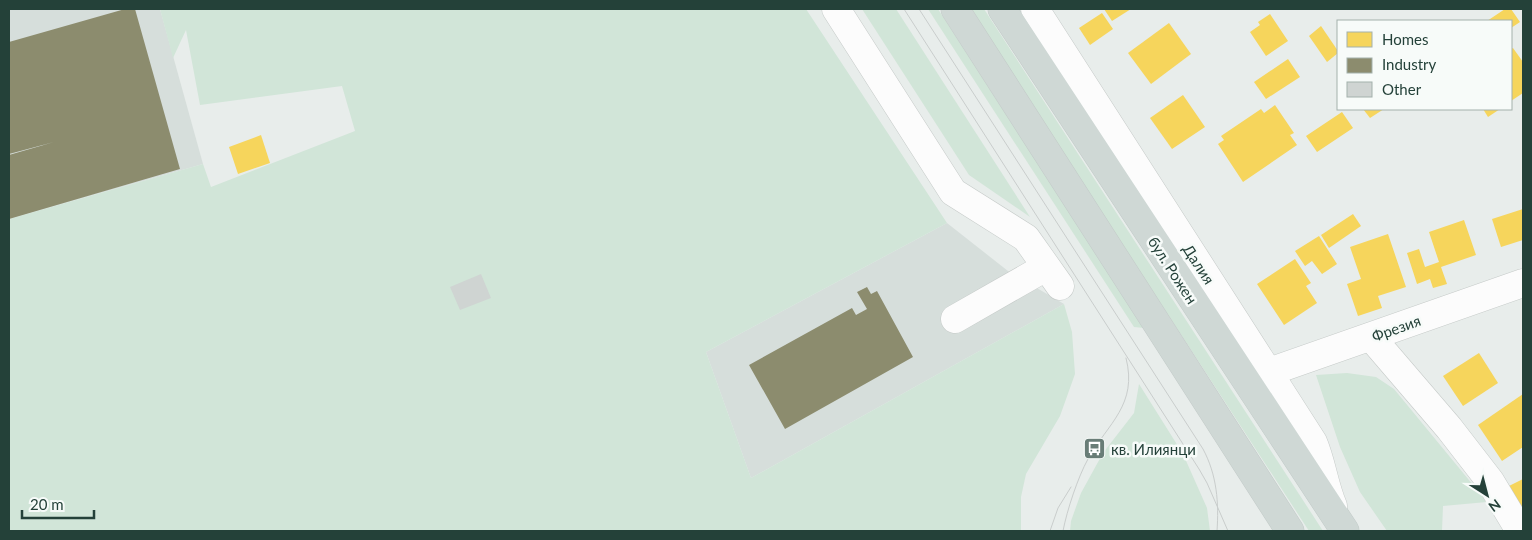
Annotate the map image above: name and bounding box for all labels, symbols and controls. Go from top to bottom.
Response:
legend [1337,20,1512,110]
text: Homes [1382,30,1428,48]
text: Industry [1382,55,1437,73]
text: Other [1382,80,1422,98]
street label: бул. Рожен [1145,233,1201,307]
street label: Далия [1179,241,1219,287]
street label: Фрезия [1369,311,1423,345]
bus stop icon: кв. Илиянци [1083,437,1107,461]
place label: кв. Илиянци [1111,440,1196,458]
north arrow [1462,470,1512,520]
scale bar [22,488,95,520]
text: 20 m [30,495,64,513]
text: N [1486,496,1504,516]

